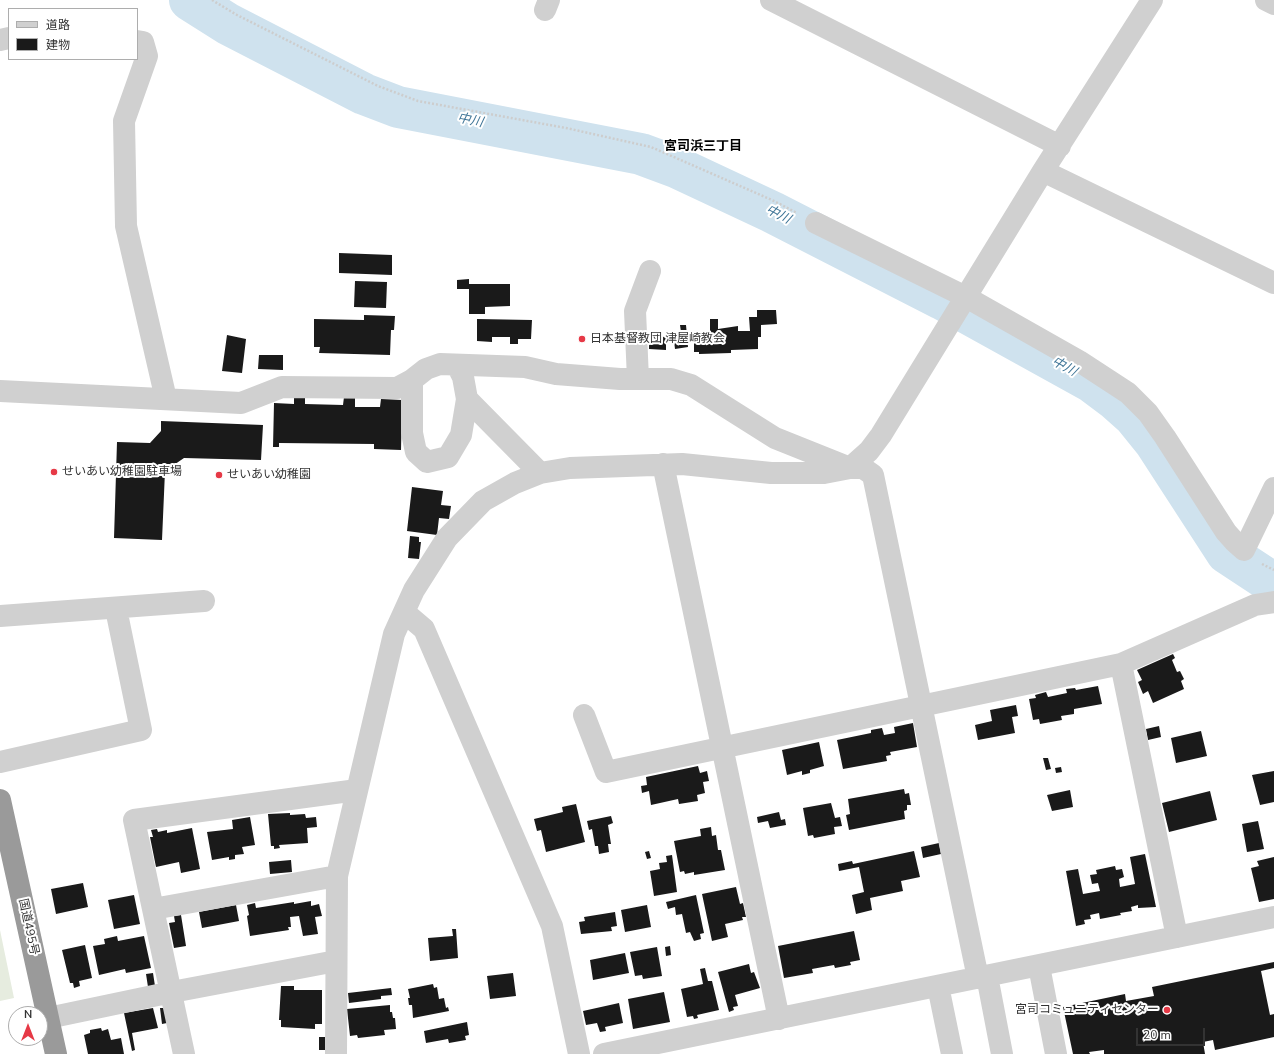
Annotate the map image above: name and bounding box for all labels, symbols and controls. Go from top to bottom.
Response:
legend [8,8,138,60]
text: 道路 [46,17,70,33]
text: 建物 [46,37,70,53]
water label: 中川 [456,111,484,131]
district label: 宮司浜三丁目 [664,139,742,155]
water label: 中川 [763,202,793,228]
place label: 日本基督教団 津屋崎教会 [590,332,725,346]
marker: 日本基督教団 津屋崎教会 [577,334,587,344]
water label: 中川 [1049,354,1079,380]
place label: せいあい幼稚園駐車場 [62,465,182,479]
marker: せいあい幼稚園駐車場 [49,467,59,477]
place label: せいあい幼稚園 [227,468,311,482]
marker: せいあい幼稚園 [214,470,224,480]
street label: 国道495号 [15,897,41,957]
place label: 宮司コミュニティセンター [1015,1003,1159,1017]
marker: 宮司コミュニティセンター [1162,1005,1172,1015]
north arrow [8,1006,48,1046]
text: N [24,1007,32,1022]
scale bar [1138,1020,1207,1046]
text: 20 m [1143,1027,1171,1043]

